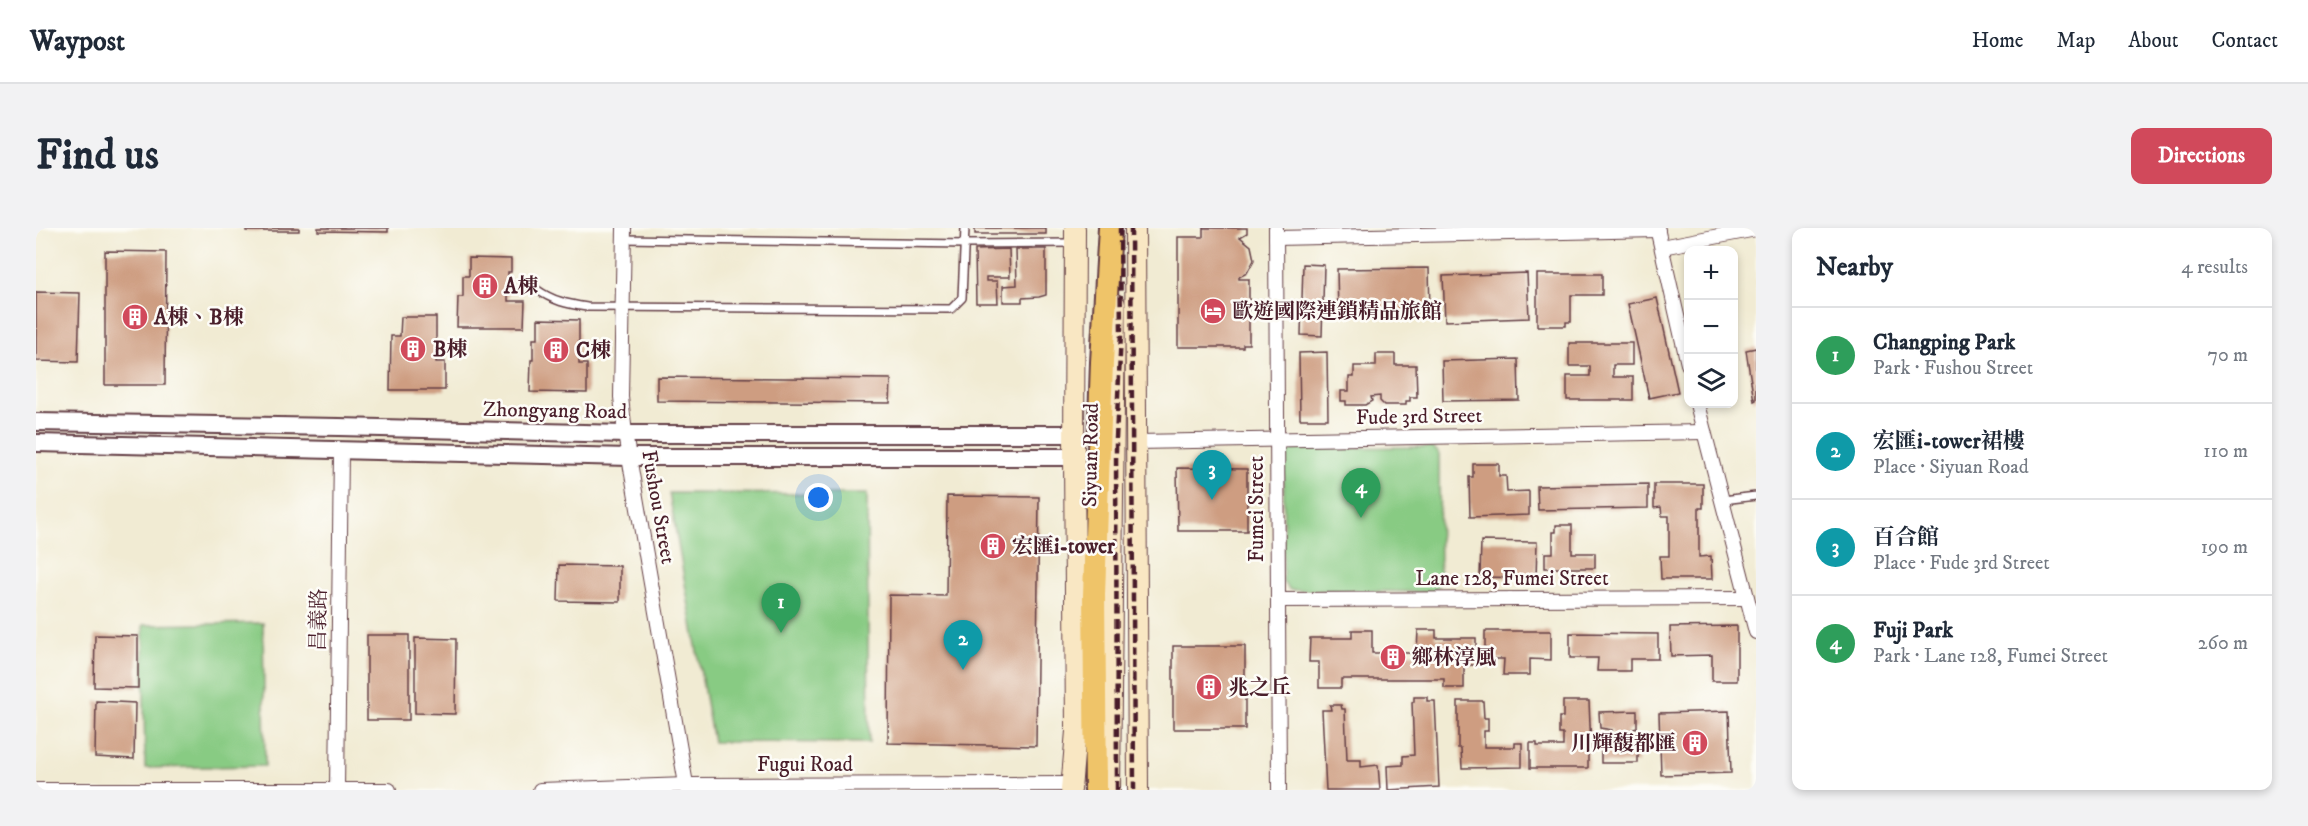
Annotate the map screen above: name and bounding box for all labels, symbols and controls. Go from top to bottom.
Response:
text: Waypost [30,24,125,59]
text: Home [1972,28,2024,54]
text: Map [2057,28,2095,54]
text: About [2128,28,2179,54]
text: Contact [2212,28,2278,54]
button: Directions [2131,128,2272,184]
text: Find us [36,130,159,182]
map controls [1684,246,1738,408]
button: + [1684,246,1738,300]
text: Nearby [1816,251,1893,284]
text: 4 results [2181,255,2248,280]
building icon: A棟 [470,271,500,301]
place label: A棟 [503,274,538,300]
hotel icon: 歐遊國際連鎖精品旅館 [1198,296,1228,326]
place label: 歐遊國際連鎖精品旅館 [1232,299,1442,325]
button: − [1684,300,1738,354]
building icon: A棟、B棟 [120,302,150,332]
place label: A棟、B棟 [153,305,244,331]
text: Changping Park [1873,329,2015,356]
building icon: B棟 [398,334,428,364]
building icon: C棟 [541,335,571,365]
place label: B棟 [433,337,467,363]
place label: C棟 [576,338,611,364]
text: 1 [1832,343,1839,368]
text: 70 m [2207,343,2248,368]
button: layers [1684,354,1738,408]
text: Park · Fushou Street [1873,356,2033,381]
street label: Zhongyang Road [483,397,628,425]
street label: Siyuan Road [1077,402,1105,507]
street label: Fude 3rd Street [1356,403,1483,431]
text: 宏匯i-tower裙樓 [1873,428,2025,455]
text: 2 [1831,439,1840,464]
text: 110 m [2203,439,2248,464]
street label: Fushou Street [635,448,681,566]
pin: 3 [1192,450,1232,500]
text: Place · Siyuan Road [1873,455,2029,480]
street label: Fumei Street [1244,456,1270,562]
pin: 4 [1342,468,1380,518]
your location [804,483,833,512]
text: 百合館 [1873,524,1939,551]
building icon: 宏匯i-tower [978,531,1008,561]
place label: 宏匯i-tower [1012,534,1116,560]
text: 3 [1832,535,1839,560]
text: 190 m [2201,535,2248,560]
text: Place · Fude 3rd Street [1873,551,2050,576]
street label: Lane 128, Fumei Street [1415,566,1609,592]
pin: 1 [762,584,800,633]
street label: 昌義路 [305,588,333,652]
text: Fuji Park [1873,617,1953,644]
pin: 2 [944,620,982,670]
text: 4 [1830,631,1841,656]
text: 260 m [2198,631,2248,656]
building icon: 鄉林淳風 [1378,642,1408,672]
text: Park · Lane 128, Fumei Street [1873,644,2108,669]
place label: 鄉林淳風 [1412,645,1496,671]
building icon: 兆之丘 [1194,672,1224,702]
place label: 兆之丘 [1228,675,1291,701]
building icon: 川輝馥都匯 [1680,728,1710,758]
place label: 川輝馥都匯 [1571,731,1676,757]
street label: Fugui Road [757,752,854,778]

